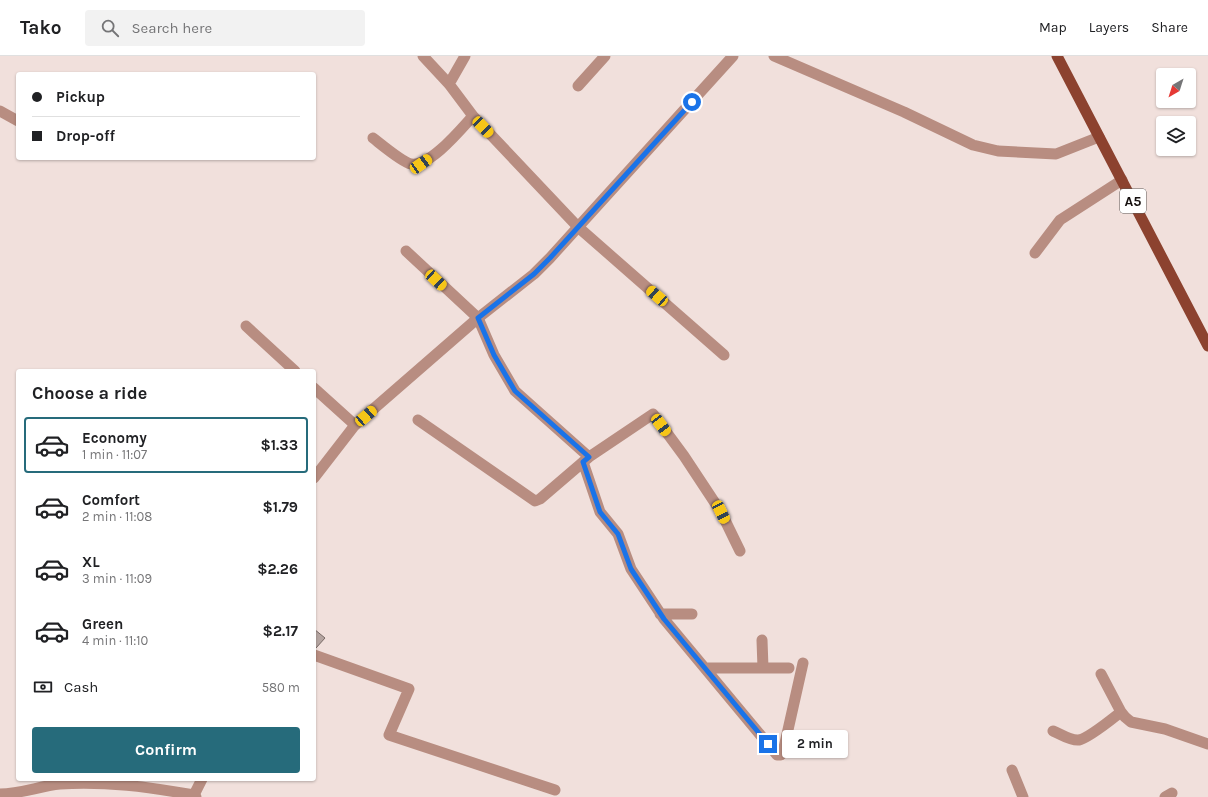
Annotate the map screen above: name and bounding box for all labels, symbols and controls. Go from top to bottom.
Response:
search box [85,10,365,46]
text: Tako [20,17,61,39]
icon: search [99,17,121,39]
text: Search here [131,19,212,37]
text: Map [1039,19,1067,36]
text: Layers [1089,19,1129,36]
text: Share [1151,19,1188,36]
north arrow [1156,68,1196,108]
map controls [1156,68,1196,156]
text: Pickup [56,88,105,106]
route start [683,93,701,111]
car [470,114,496,140]
button: layers [1156,116,1196,156]
text: Drop-off [56,127,115,145]
car [408,152,434,176]
road number: A5 [1120,189,1146,213]
car [423,267,449,293]
car [644,284,670,308]
text: Choose a ride [32,382,147,404]
car [353,404,379,428]
car [649,412,673,438]
icon: car [34,427,70,463]
text: Economy [82,429,147,447]
text: $1.33 [260,436,298,454]
text: 1 min · 11:07 [82,447,147,462]
icon: car [34,489,70,525]
text: Comfort [82,491,140,509]
text: $1.79 [262,498,298,516]
car [710,499,732,525]
text: 2 min · 11:08 [82,509,152,524]
icon: car [34,551,70,587]
text: XL [82,553,100,571]
text: $2.26 [257,560,298,578]
text: 3 min · 11:09 [82,571,152,586]
icon: car [34,613,70,649]
text: Green [82,615,123,633]
text: $2.17 [263,622,298,640]
text: 4 min · 11:10 [82,633,148,648]
icon: cash [32,676,54,698]
text: Cash [64,678,98,696]
text: 580 m [262,680,300,695]
button: Confirm [32,727,300,773]
callout: 2 min [782,730,848,758]
route end [759,735,777,753]
text: 2 min [797,736,833,751]

